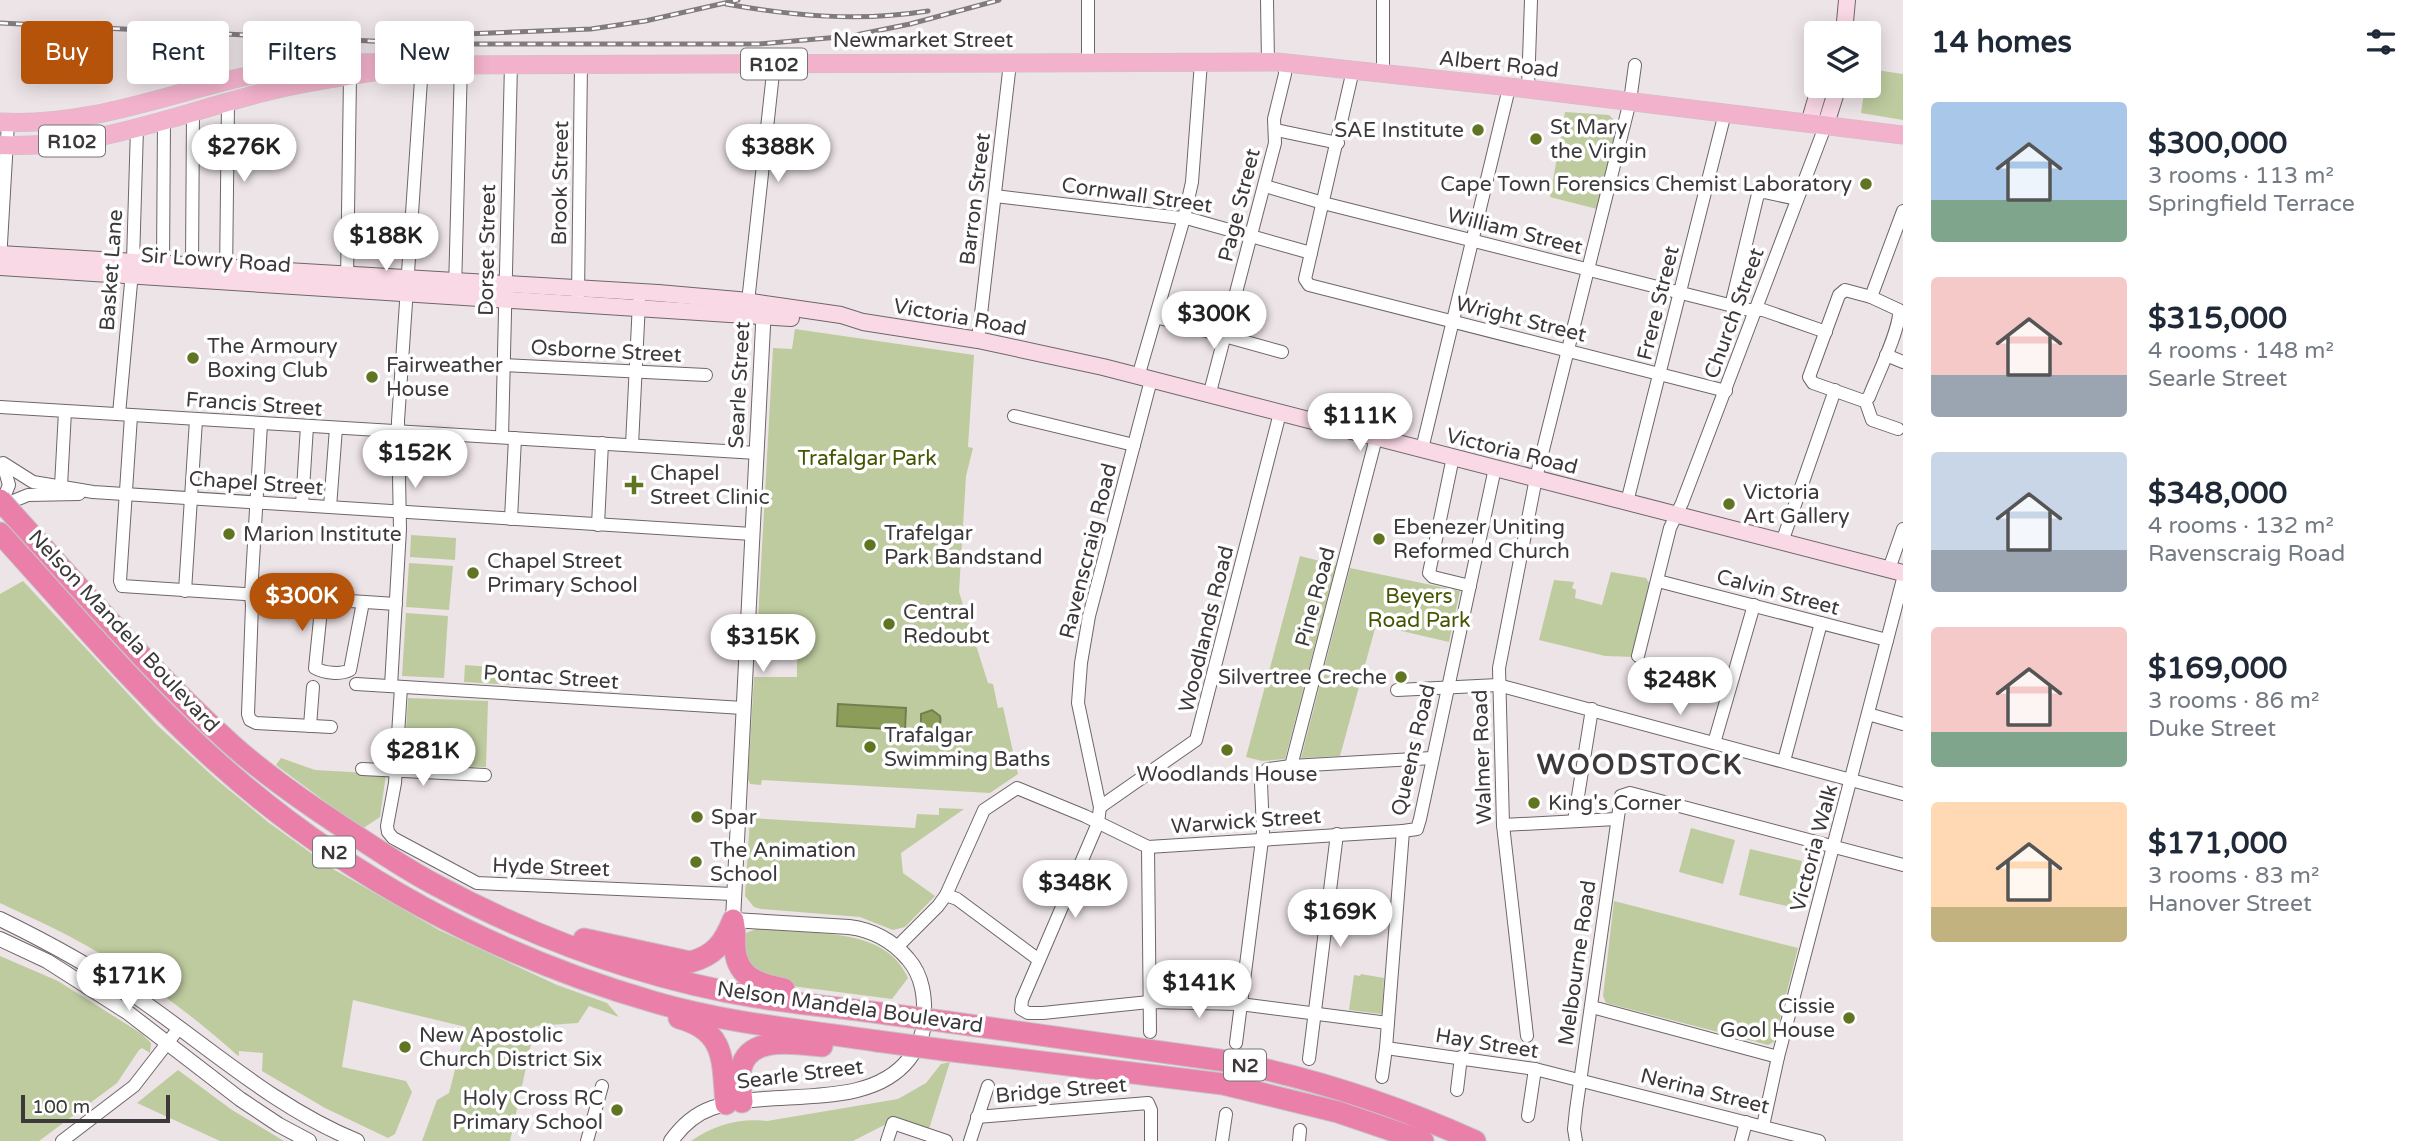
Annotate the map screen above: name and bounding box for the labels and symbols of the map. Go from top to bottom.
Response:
street label: Newmarket Street [833,28,1013,53]
street label: Albert Road [1438,46,1560,83]
road number: R102 [741,48,807,80]
place label: St Mary the Virgin [1550,115,1647,164]
place label: SAE Institute [1334,118,1464,143]
street label: Brook Street [547,121,574,246]
marker: SAE Institute [1470,122,1486,138]
pin: $276K [195,124,293,184]
pin: $388K [729,124,827,184]
road number: R102 [39,125,105,156]
street label: Barron Street [955,131,996,267]
marker: St Mary the Virgin [1528,131,1544,147]
street label: Page Street [1213,146,1266,264]
place label: Cape Town Forensics Chemist Laboratory [1440,172,1852,197]
street label: Cornwall Street [1060,173,1214,218]
marker: Cape Town Forensics Chemist Laboratory [1858,176,1874,192]
street label: Dorset Street [474,184,501,316]
street label: William Street [1445,203,1585,260]
street label: Basket Lane [95,208,128,332]
pin: $188K [337,214,435,273]
street label: Sir Lowry Road [140,243,292,278]
street label: Frere Street [1632,243,1685,363]
street label: Church Street [1699,244,1770,382]
street label: Wright Street [1453,291,1589,348]
pin: $300K [1165,292,1263,351]
street label: Victoria Road [891,293,1028,342]
street label: Searle Street [724,321,755,449]
place label: The Armoury Boxing Club [207,334,338,383]
street label: Osborne Street [530,335,682,368]
marker: The Armoury Boxing Club [185,350,201,366]
place label: Fairweather House [386,353,503,402]
marker: Fairweather House [364,369,380,385]
street label: Francis Street [185,387,323,422]
pin: $111K [1311,393,1409,453]
street label: Victoria Road [1443,423,1580,480]
pin: $152K [366,430,464,490]
park label: Trafalgar Park [797,446,937,471]
place label: Chapel Street Clinic [650,461,770,510]
street label: Ravenscraig Road [1055,461,1122,642]
street label: Chapel Street [188,466,324,501]
marker: Chapel Street Clinic [624,475,644,495]
place label: Victoria Art Gallery [1743,480,1849,529]
marker: Victoria Art Gallery [1721,496,1737,512]
place label: Ebenezer Uniting Reformed Church [1393,515,1570,564]
place label: Trafelgar Park Bandstand [884,521,1043,570]
place label: Marion Institute [243,522,402,547]
street label: Nelson Mandela Boulevard [23,525,224,738]
marker: Marion Institute [221,526,237,542]
marker: Ebenezer Uniting Reformed Church [1371,531,1387,547]
marker: Trafelgar Park Bandstand [862,537,878,553]
street label: Woodlands Road [1174,543,1239,715]
street label: Pine Road [1290,545,1341,650]
place label: Chapel Street Primary School [487,549,638,598]
street label: Calvin Street [1714,564,1842,621]
marker: Chapel Street Primary School [465,565,481,581]
pin: $300K [253,574,351,633]
park label: Beyers Road Park [1367,584,1471,633]
place label: Central Redoubt [903,600,990,649]
pin: $315K [714,614,812,674]
marker: Central Redoubt [881,616,897,632]
pin: $248K [1631,658,1729,717]
street label: Pontac Street [482,660,619,695]
place label: Silvertree Creche [1218,665,1387,690]
marker: Silvertree Creche [1393,669,1409,685]
street label: Queens Road [1386,682,1441,818]
street label: Walmer Road [1468,689,1497,825]
place label: Trafalgar Swimming Baths [884,723,1050,772]
pin: $281K [374,728,472,788]
marker: Trafalgar Swimming Baths [862,739,878,755]
marker: Woodlands House [1219,742,1235,758]
district label: WOODSTOCK [1537,748,1743,782]
place label: Woodlands House [1137,762,1317,787]
street label: Victoria Walk [1785,782,1843,915]
place label: King's Corner [1548,791,1681,816]
marker: King's Corner [1526,795,1542,811]
street label: Warwick Street [1170,804,1322,839]
place label: Spar [711,805,757,830]
marker: Spar [689,809,705,825]
road number: N2 [313,836,355,867]
place label: The Animation School [710,838,856,887]
street label: Hyde Street [492,853,610,882]
marker: The Animation School [688,854,704,870]
pin: $348K [1026,860,1124,920]
street label: Melbourne Road [1554,879,1601,1047]
pin: $169K [1291,890,1389,949]
pin: $171K [80,954,178,1013]
pin: $141K [1150,960,1248,1020]
street label: Nelson Mandela Boulevard [715,976,984,1039]
place label: Cissie Gool House [1720,994,1835,1043]
marker: Cissie Gool House [1841,1010,1857,1026]
place label: New Apostolic Church District Six [419,1023,602,1072]
street label: Hay Street [1433,1023,1540,1064]
marker: New Apostolic Church District Six [397,1039,413,1055]
road number: N2 [1224,1050,1266,1080]
street label: Searle Street [735,1054,865,1095]
street label: Nerina Street [1638,1063,1772,1120]
street label: Bridge Street [994,1072,1128,1109]
place label: Holy Cross RC Primary School [452,1086,603,1135]
scale bar [21,1092,170,1124]
marker: Holy Cross RC Primary School [609,1102,625,1118]

